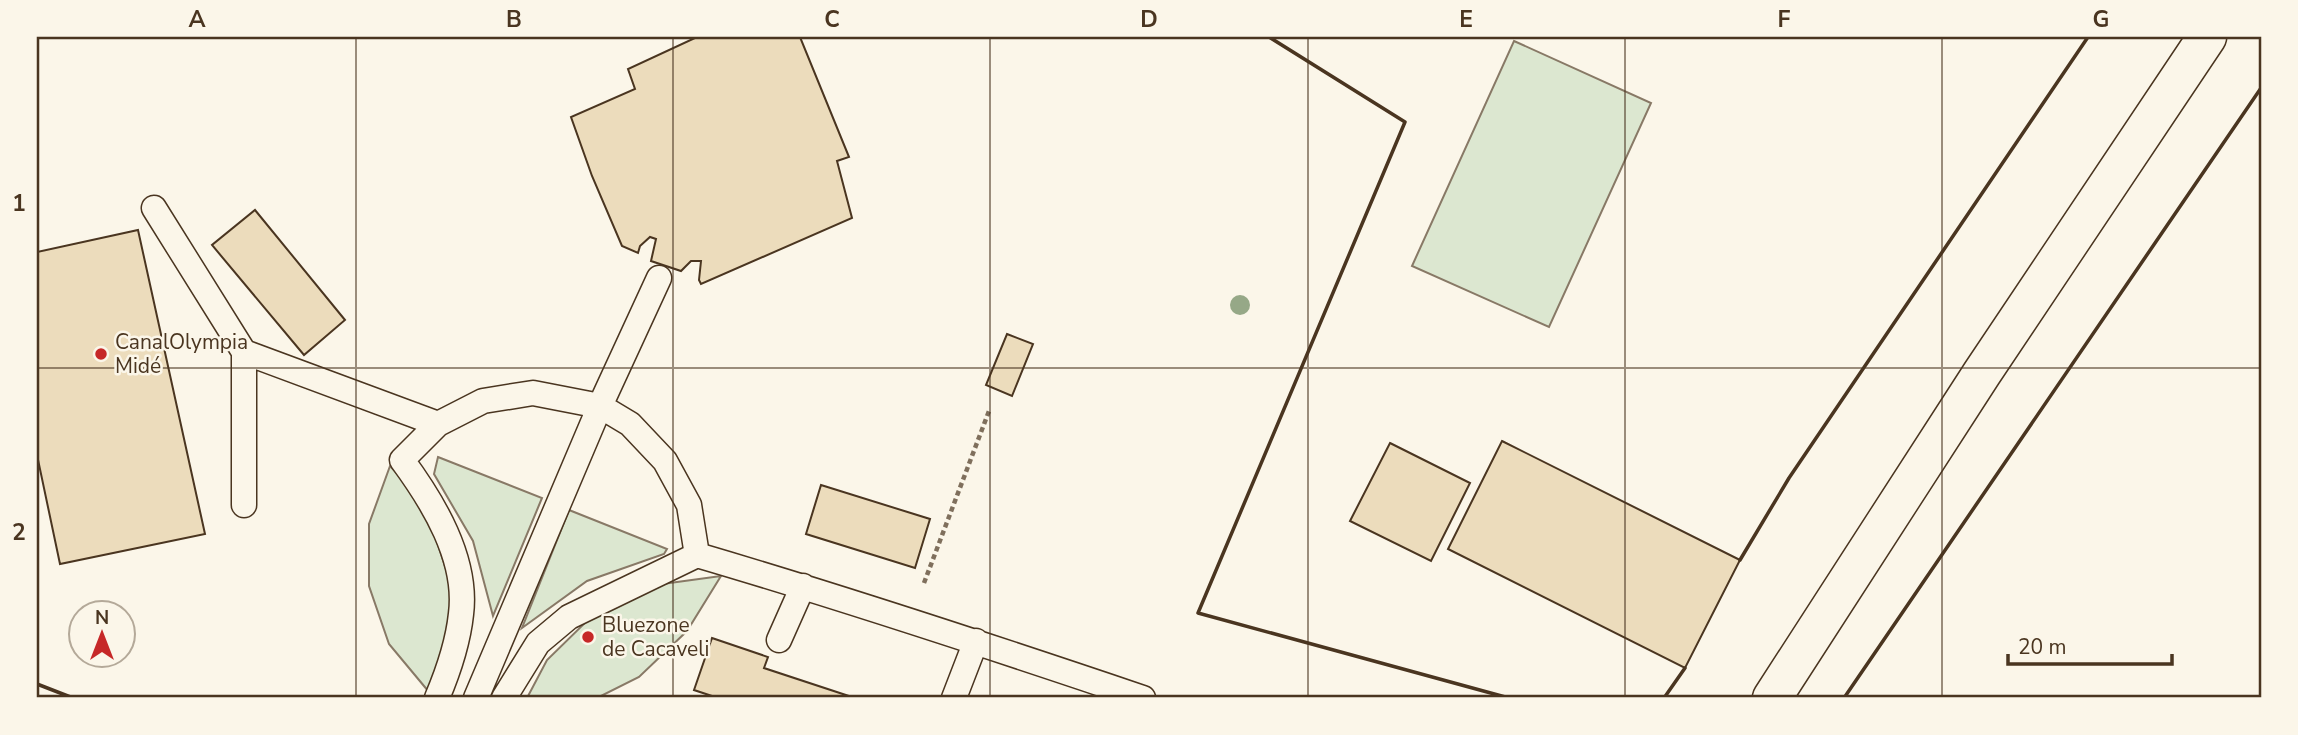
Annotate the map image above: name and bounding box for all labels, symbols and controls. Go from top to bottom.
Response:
text: A [188,4,206,35]
text: B [506,4,522,35]
text: C [824,4,840,35]
text: D [1140,4,1158,35]
text: E [1459,4,1473,35]
text: F [1778,4,1791,35]
text: G [2093,4,2109,35]
text: 1 [12,188,26,219]
place label: CanalOlympia Midé [115,328,248,380]
marker: CanalOlympia Midé [93,346,109,362]
text: 2 [12,517,26,548]
north arrow [66,598,136,668]
text: N [95,605,109,631]
place label: Bluezone de Cacaveli [602,611,709,663]
scale bar [2008,623,2172,667]
marker: Bluezone de Cacaveli [580,629,596,645]
text: 20 m [2018,633,2067,661]

